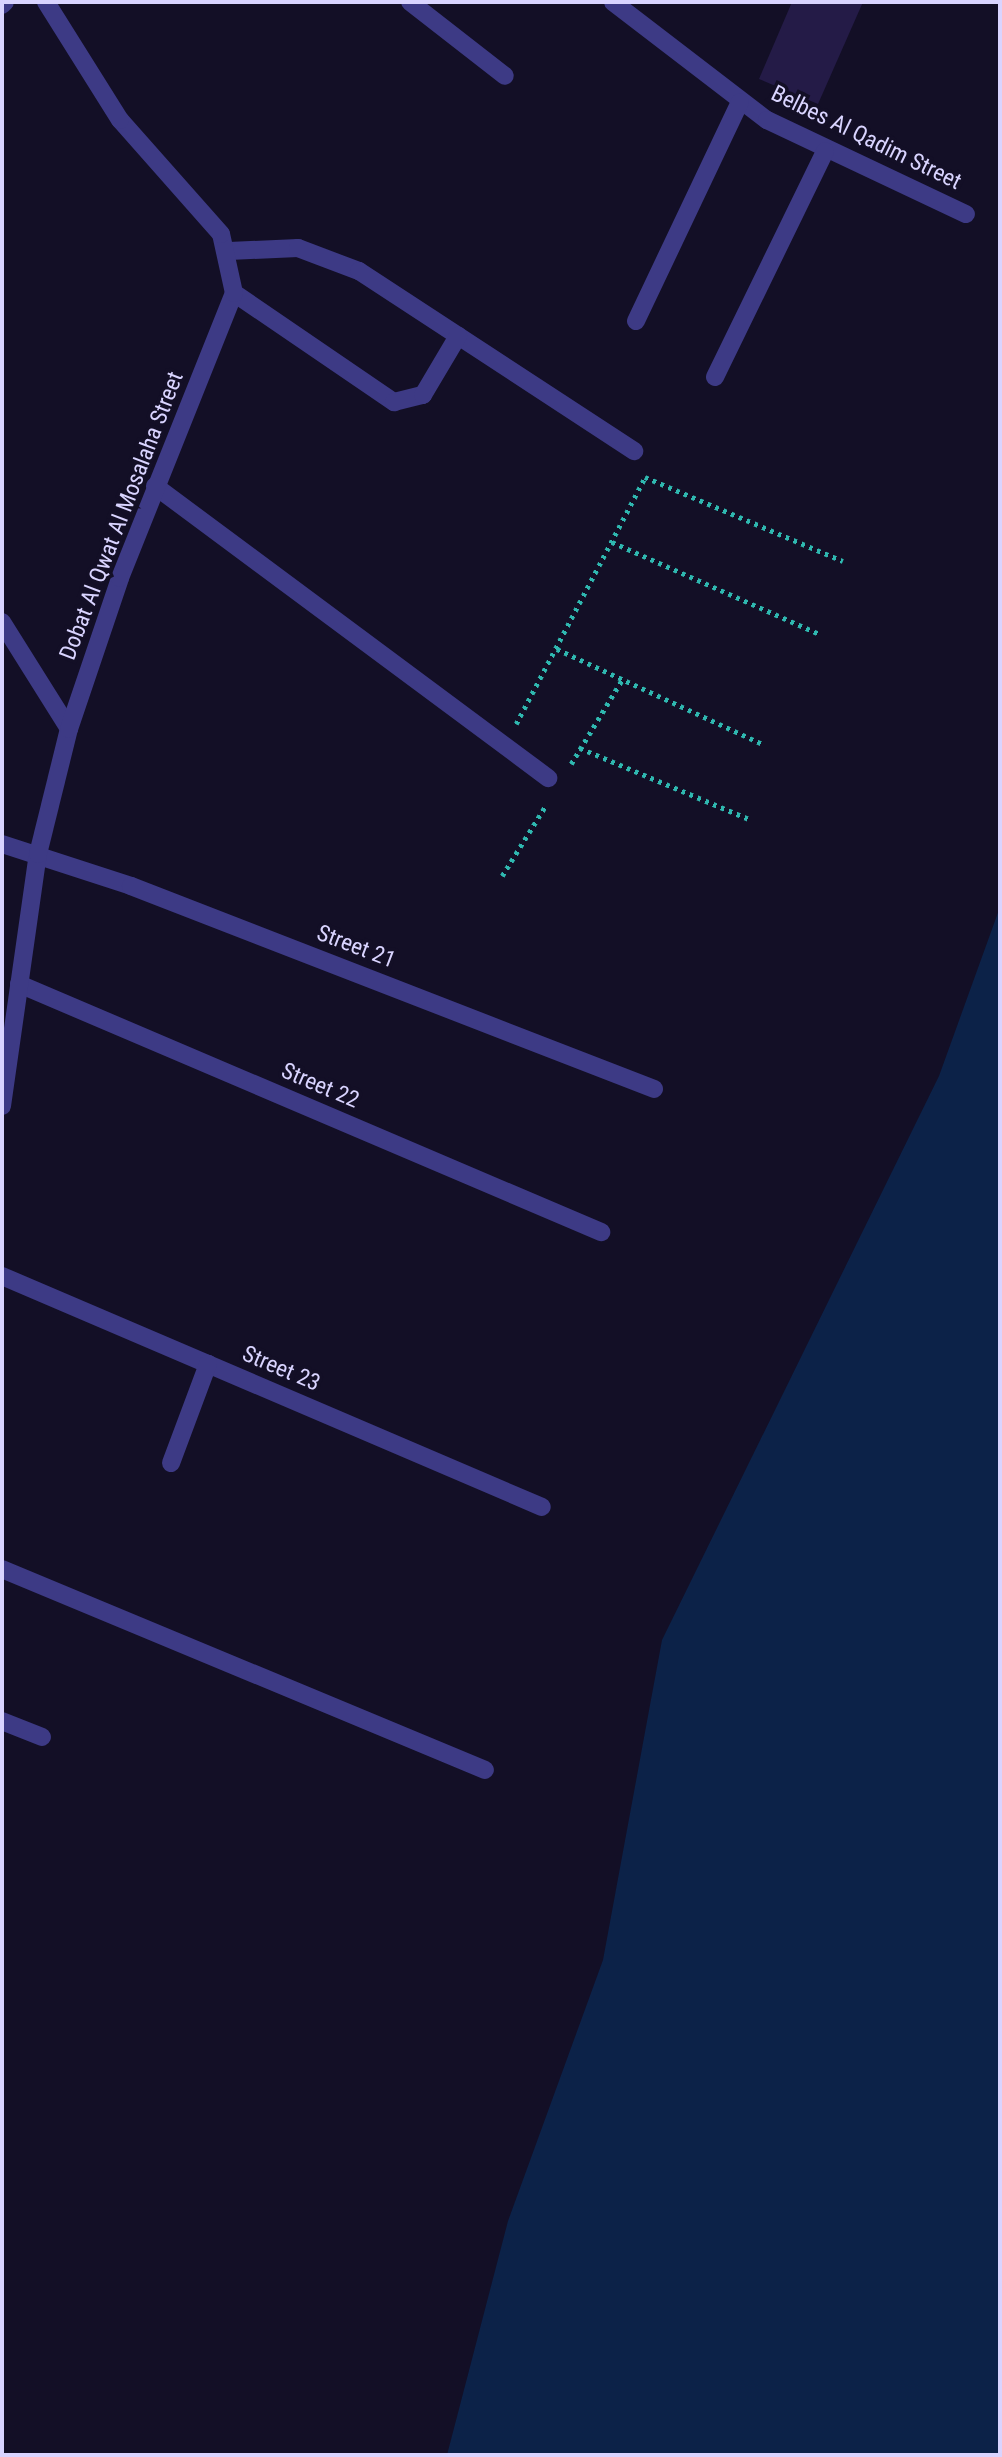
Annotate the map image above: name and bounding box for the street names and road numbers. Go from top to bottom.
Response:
street label: Belbes Al Qadim Street [766,80,966,196]
street label: Dobat Al Qwat Al Mosalaha Street [54,368,190,664]
street label: Street 21 [313,919,399,975]
street label: Street 22 [277,1057,363,1115]
street label: Street 23 [238,1340,324,1398]

